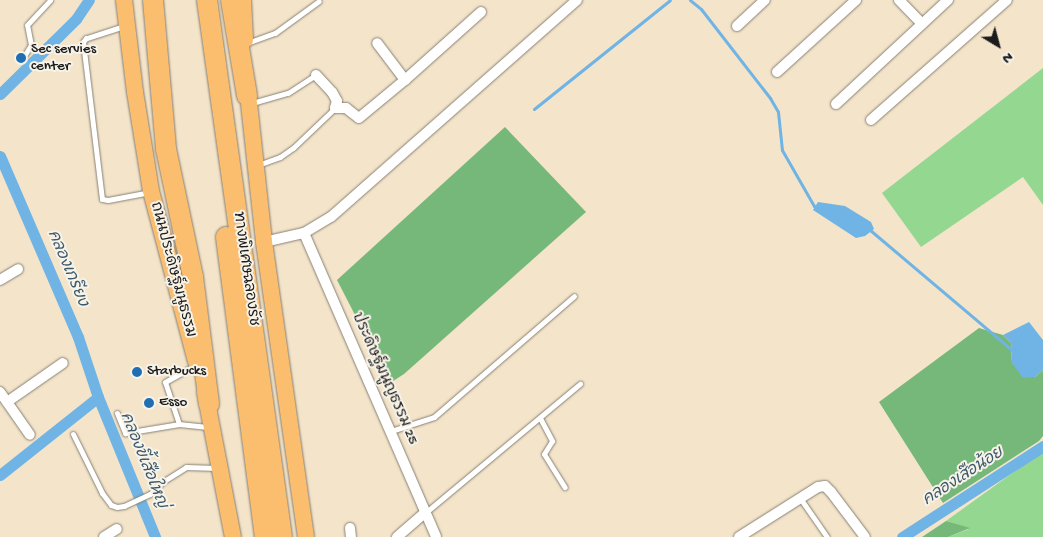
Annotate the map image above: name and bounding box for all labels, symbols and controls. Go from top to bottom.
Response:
north arrow [973,20,1023,70]
place label: Sec servies center [31,40,96,75]
text: N [999,48,1016,67]
marker: Sec servies center [15,52,27,64]
street label: ถนนประดิษฐ์มนูธรรม [145,200,199,340]
street label: ทางพิเศษฉลองรัช [228,211,262,327]
water label: คลองเกรียง [41,228,91,310]
street label: ประดิษฐ์มนูญธรรม 25 [347,310,421,448]
place label: Starbucks [147,363,206,381]
marker: Starbucks [131,366,143,378]
place label: Esso [159,394,187,412]
marker: Esso [143,397,155,409]
water label: คลองขี้เสือใหญ่ [114,410,170,512]
water label: คลองเสือน้อย [920,445,1008,511]

